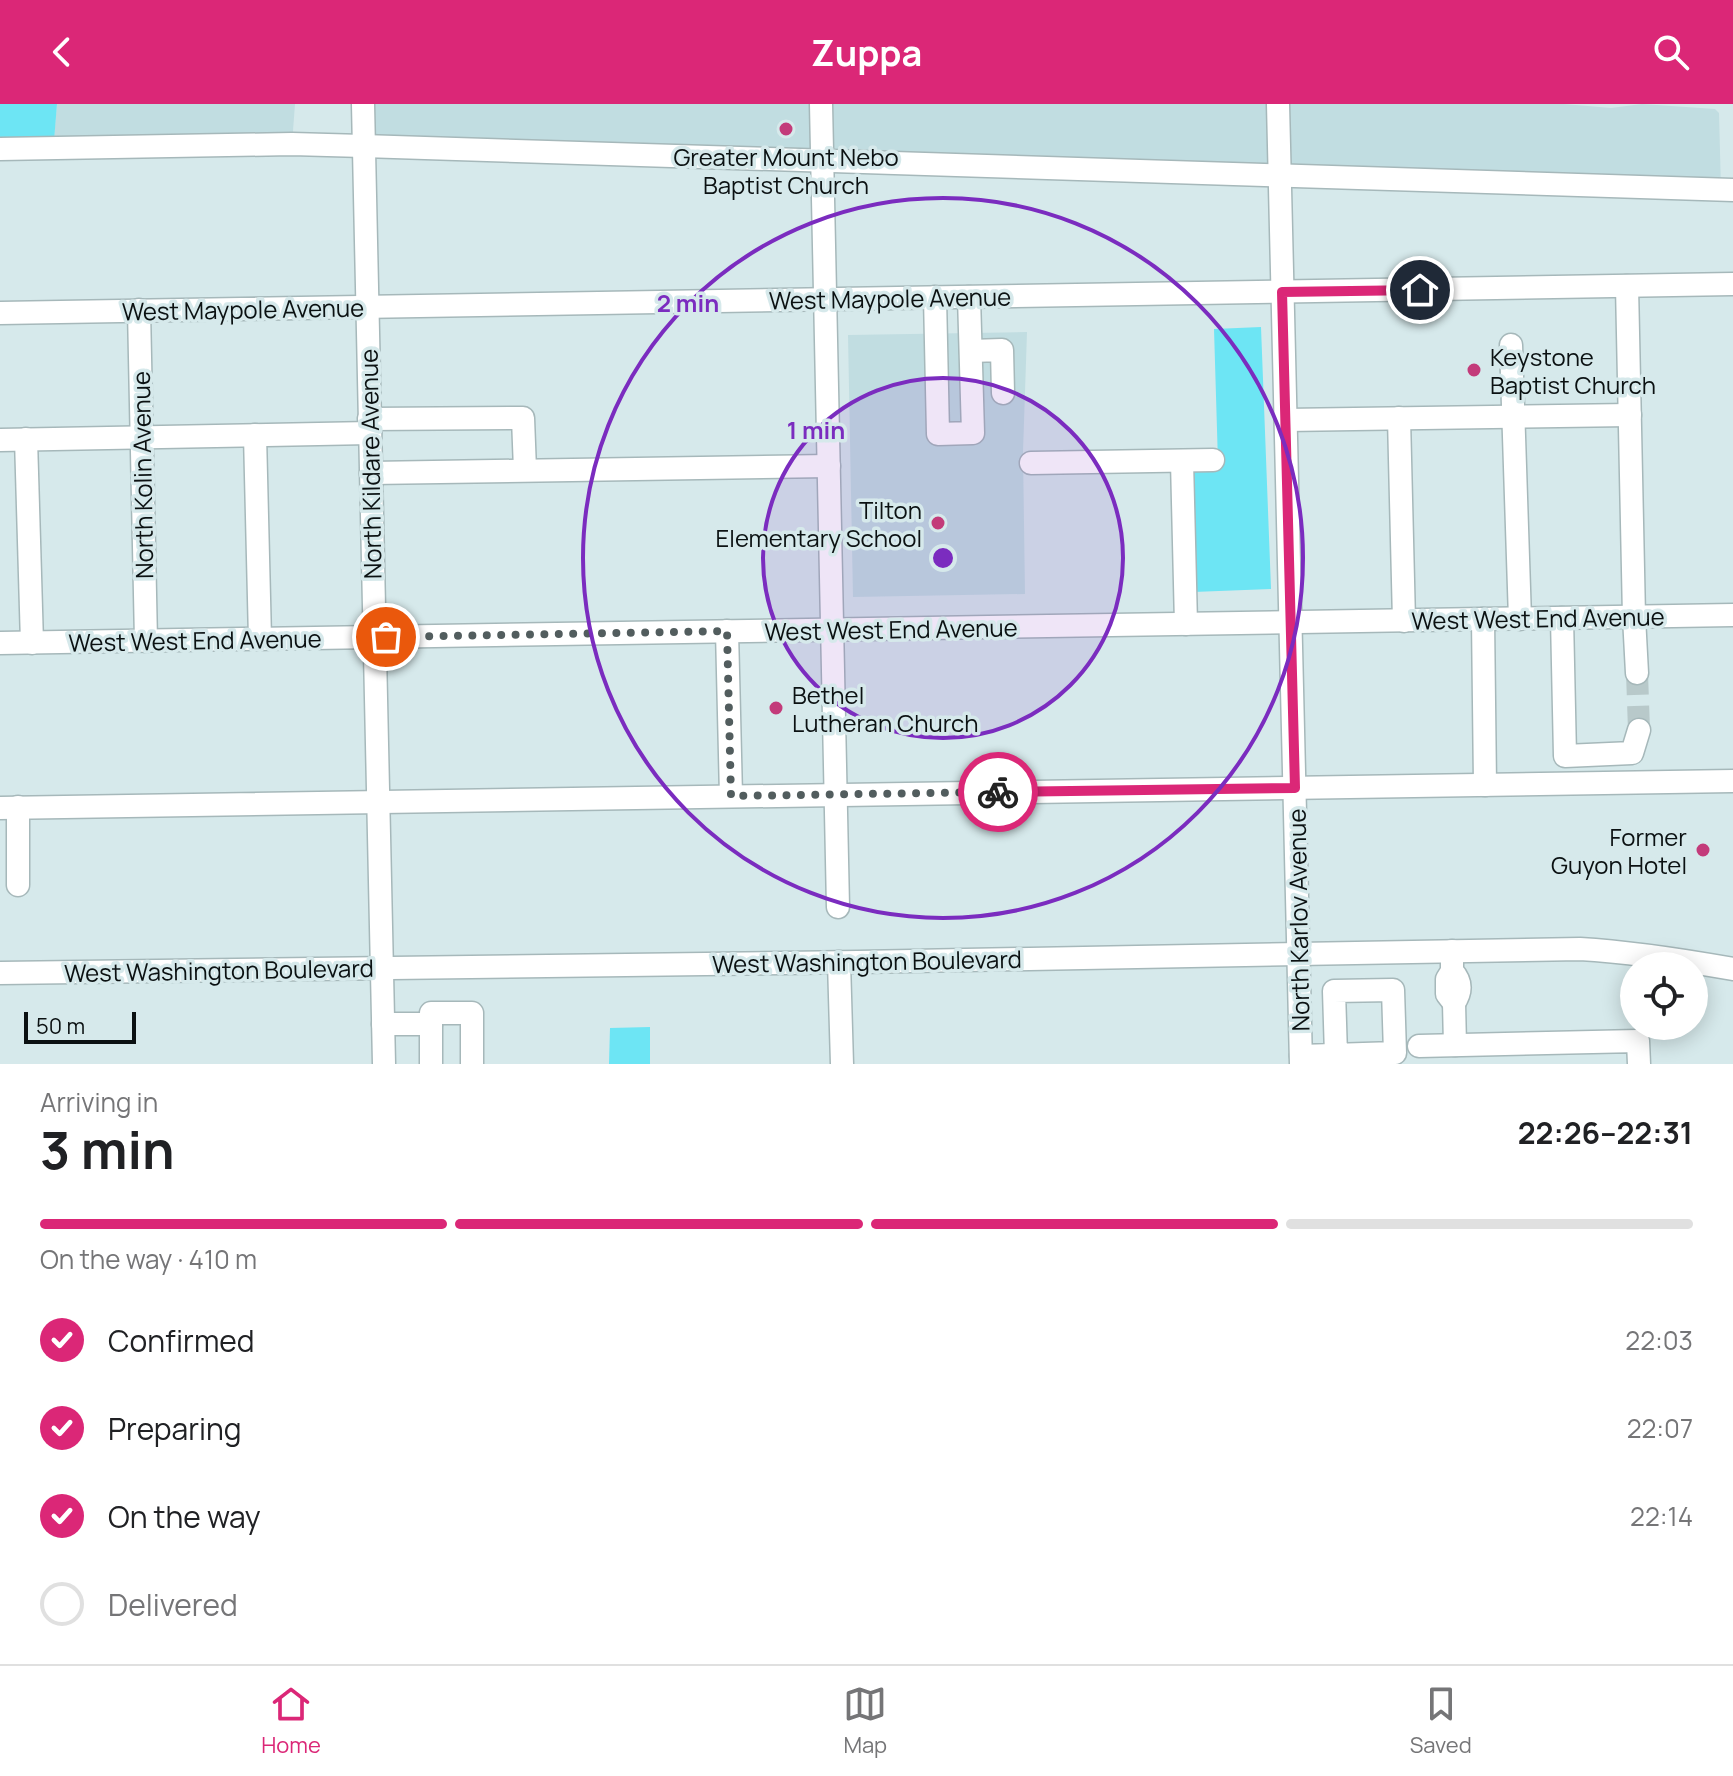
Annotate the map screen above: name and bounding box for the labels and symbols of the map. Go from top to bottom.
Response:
marker: Greater Mount Nebo Baptist Church [777,120,795,138]
place label: Greater Mount Nebo Baptist Church [673,140,899,201]
pin [1386,256,1454,324]
street label: West Maypole Avenue [768,279,1012,317]
text: 2 min [657,286,719,319]
street label: West Maypole Avenue [121,290,365,328]
place label: Keystone Baptist Church [1490,340,1656,401]
street label: North Kildare Avenue [351,349,389,579]
marker: Keystone Baptist Church [1465,361,1483,379]
street label: North Kolin Avenue [124,371,160,579]
text: 1 min [787,413,845,446]
place label: Tilton Elementary School [716,493,922,554]
marker: Tilton Elementary School [929,514,947,532]
centre of rings [929,544,957,572]
street label: West West End Avenue [1411,599,1665,637]
pin [352,603,420,671]
street label: West West End Avenue [764,610,1018,648]
street label: West West End Avenue [68,621,322,659]
place label: Bethel Lutheran Church [792,678,979,739]
marker: Bethel Lutheran Church [767,699,785,717]
courier [958,752,1038,832]
street label: North Karlov Avenue [1280,808,1316,1032]
place label: Former Guyon Hotel [1551,820,1687,881]
marker: Former Guyon Hotel [1694,841,1712,859]
street label: West Washington Boulevard [712,942,1022,980]
street label: West Washington Boulevard [64,951,374,989]
scale bar [24,1008,136,1044]

